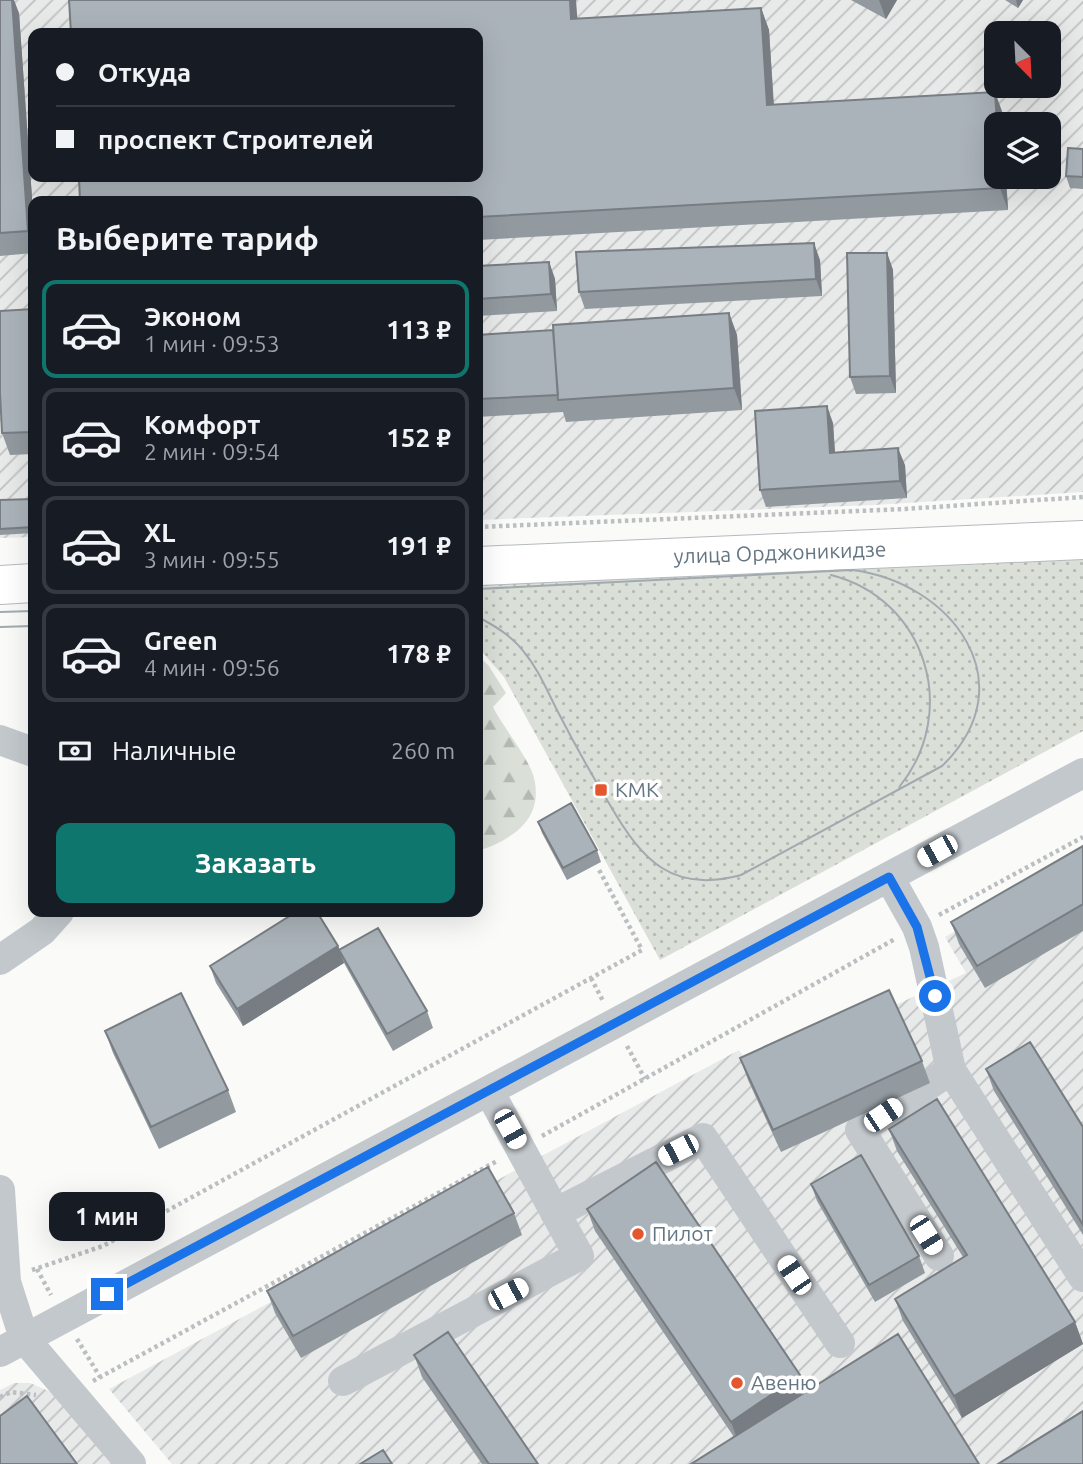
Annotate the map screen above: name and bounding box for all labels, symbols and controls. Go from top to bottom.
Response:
north arrow [984,21,1060,98]
map controls [984,21,1061,189]
text: Откуда [98,58,191,87]
button: layers [984,112,1061,189]
text: проспект Строителей [98,125,374,154]
text: Выберите тариф [56,220,319,256]
icon: car [60,298,123,361]
text: Эконом [144,302,241,331]
text: 113 ₽ [386,315,451,344]
text: 1 мин · 09:53 [144,331,280,356]
icon: car [60,406,123,469]
text: Комфорт [144,410,260,439]
text: 152 ₽ [386,423,451,452]
text: 2 мин · 09:54 [144,439,280,464]
icon: car [60,514,123,577]
text: XL [144,518,175,547]
text: 191 ₽ [386,531,451,560]
street label: улица Орджоникидзе [673,536,887,568]
text: 3 мин · 09:55 [144,547,280,572]
icon: car [60,622,123,685]
text: Green [144,626,218,655]
text: 178 ₽ [386,639,451,668]
text: 4 мин · 09:56 [144,655,280,680]
icon: cash [56,732,94,770]
text: Наличные [112,736,237,765]
text: 260 m [391,738,455,763]
place label: КМК [615,777,659,801]
marker: КМК [593,782,609,798]
button: Заказать [56,823,455,903]
car [914,832,961,870]
route start [919,980,951,1012]
car [860,1095,907,1135]
car [491,1106,530,1152]
car [655,1131,702,1169]
callout: 1 мин [49,1192,165,1242]
text: 1 мин [75,1204,139,1229]
car [906,1212,947,1258]
place label: Пилот [652,1221,713,1245]
marker: Пилот [630,1226,646,1242]
car [774,1252,815,1298]
car [485,1275,532,1313]
route end [91,1278,123,1310]
place label: Авеню [751,1370,817,1394]
marker: Авеню [729,1375,745,1391]

